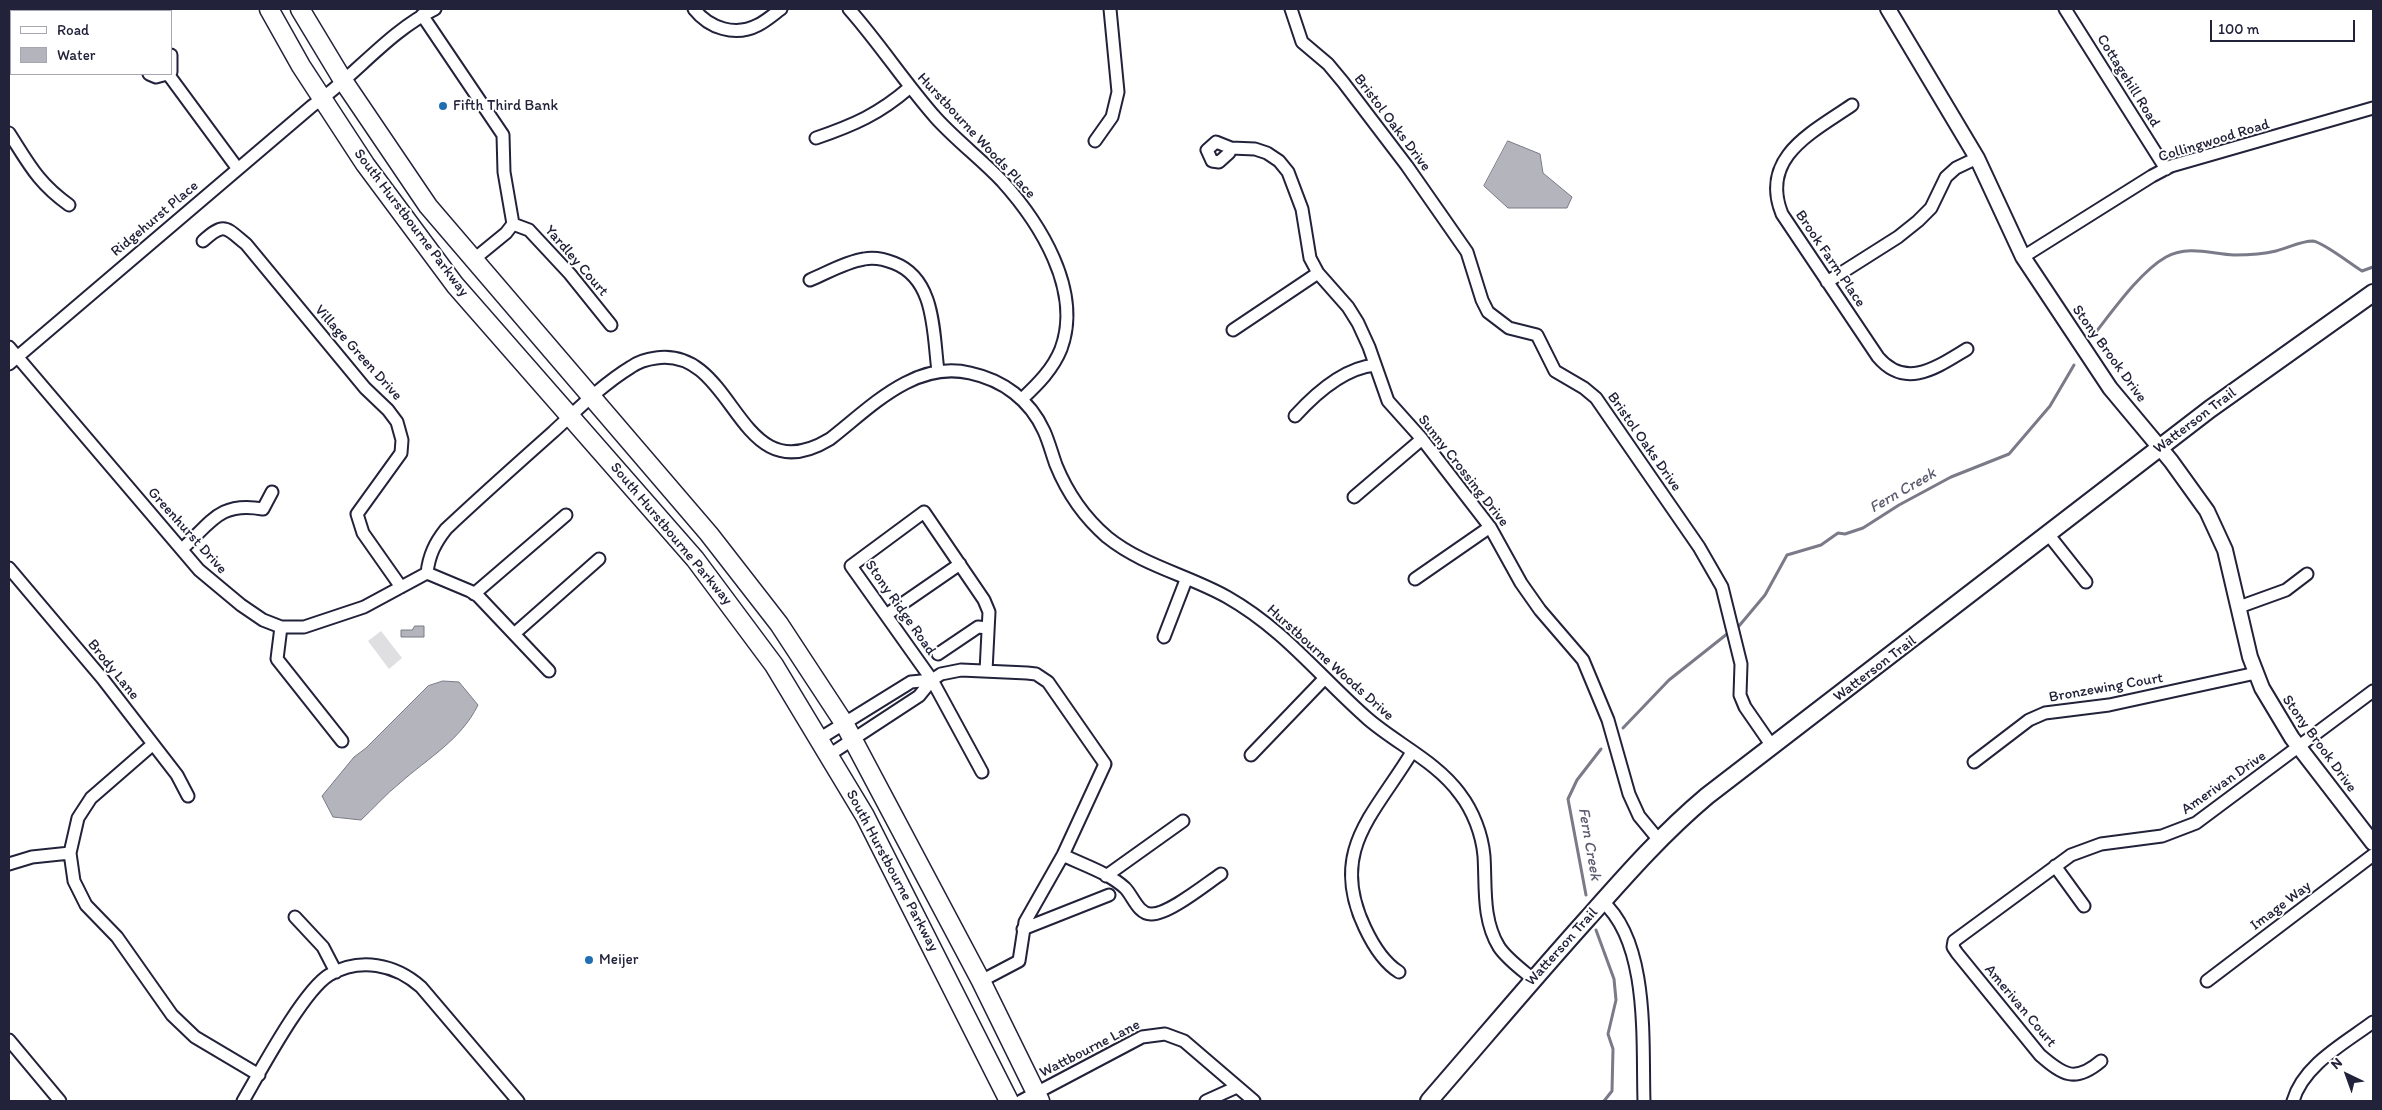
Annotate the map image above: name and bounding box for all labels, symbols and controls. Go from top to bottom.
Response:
legend [10,10,172,75]
scale bar [2212,10,2357,42]
text: 100 m [2218,20,2259,38]
text: Road [57,21,89,39]
street label: Cottagehill Road [2092,31,2164,131]
text: Water [57,46,95,64]
street label: Hurstbourne Woods Place [913,69,1039,203]
street label: Bristol Oaks Drive [1350,71,1434,175]
place label: Fifth Third Bank [453,97,558,115]
marker: Fifth Third Bank [437,100,449,112]
street label: Collingwood Road [2156,116,2272,166]
street label: South Hurstbourne Parkway [349,146,473,300]
street label: Ridgehurst Place [108,177,202,261]
street label: Brook Farm Place [1791,207,1869,311]
street label: Yardley Court [540,222,612,300]
street label: Village Green Drive [310,301,406,405]
street label: Stony Brook Drive [2068,302,2150,406]
street label: Watterson Trail [2150,384,2240,458]
street label: Bristol Oaks Drive [1603,389,1685,495]
street label: Sunny Crossing Drive [1414,411,1512,531]
street label: South Hurstbourne Parkway [606,459,736,609]
water label: Fern Creek [1866,464,1940,518]
street label: Greenhurst Drive [143,484,231,578]
street label: Stony Ridge Road [861,557,939,659]
street label: Hurstbourne Woods Drive [1263,601,1397,725]
street label: Watterson Trail [1830,632,1920,706]
street label: Brody Lane [83,636,143,704]
street label: Bronzewing Court [2048,669,2164,707]
street label: Stony Brook Drive [2278,692,2360,796]
street label: Amerivan Drive [2178,747,2270,819]
street label: South Hurstbourne Parkway [842,787,942,955]
water label: Fern Creek [1573,806,1605,882]
street label: Image Way [2247,877,2315,935]
street label: Watterson Trail [1522,904,1602,990]
place label: Meijer [599,951,638,969]
marker: Meijer [583,954,595,966]
street label: Amerivan Court [1980,961,2060,1051]
street label: Wattbourne Lane [1037,1016,1143,1082]
north arrow [2322,1050,2372,1100]
text: N [2327,1054,2346,1073]

